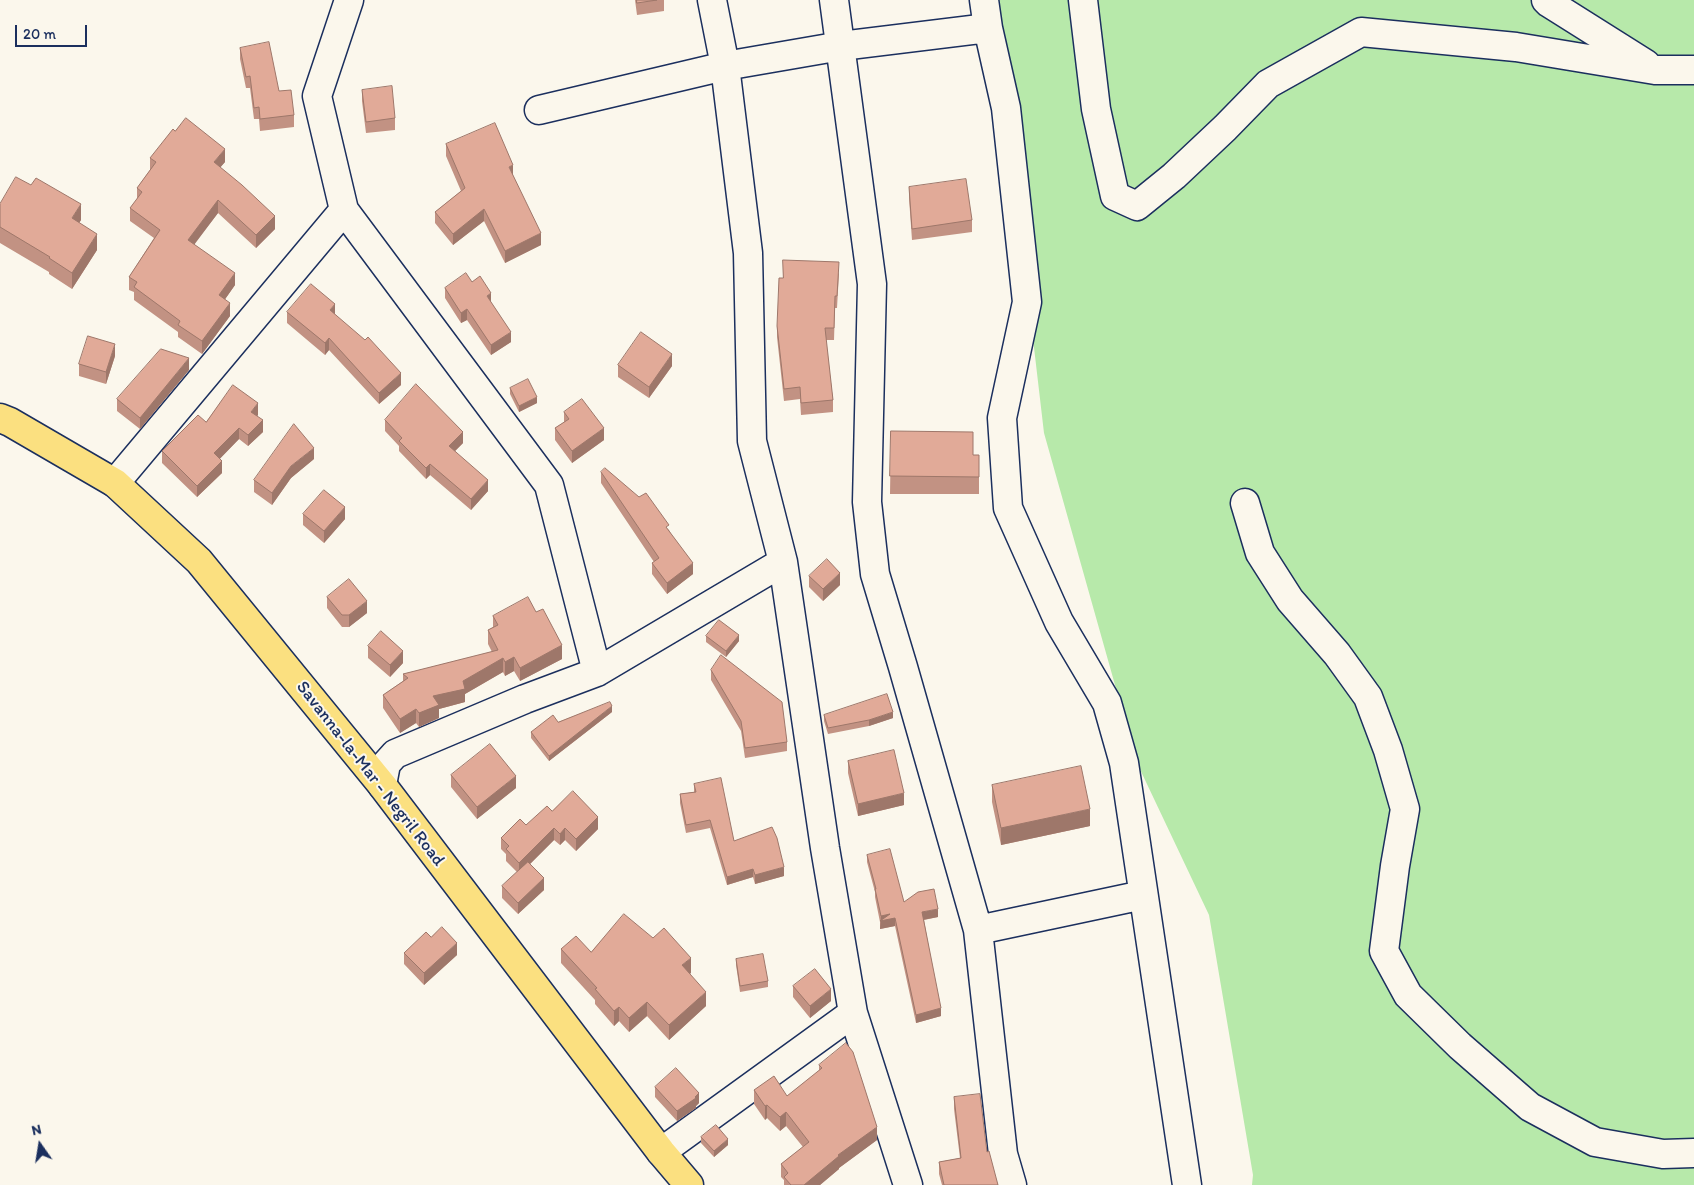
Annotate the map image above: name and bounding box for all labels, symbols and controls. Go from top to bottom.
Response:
scale bar [18,15,90,47]
text: 20 m [23,25,56,43]
street label: Savanna-la-Mar - Negril Road [291,677,449,871]
north arrow [15,1120,65,1170]
text: N [30,1121,43,1139]

